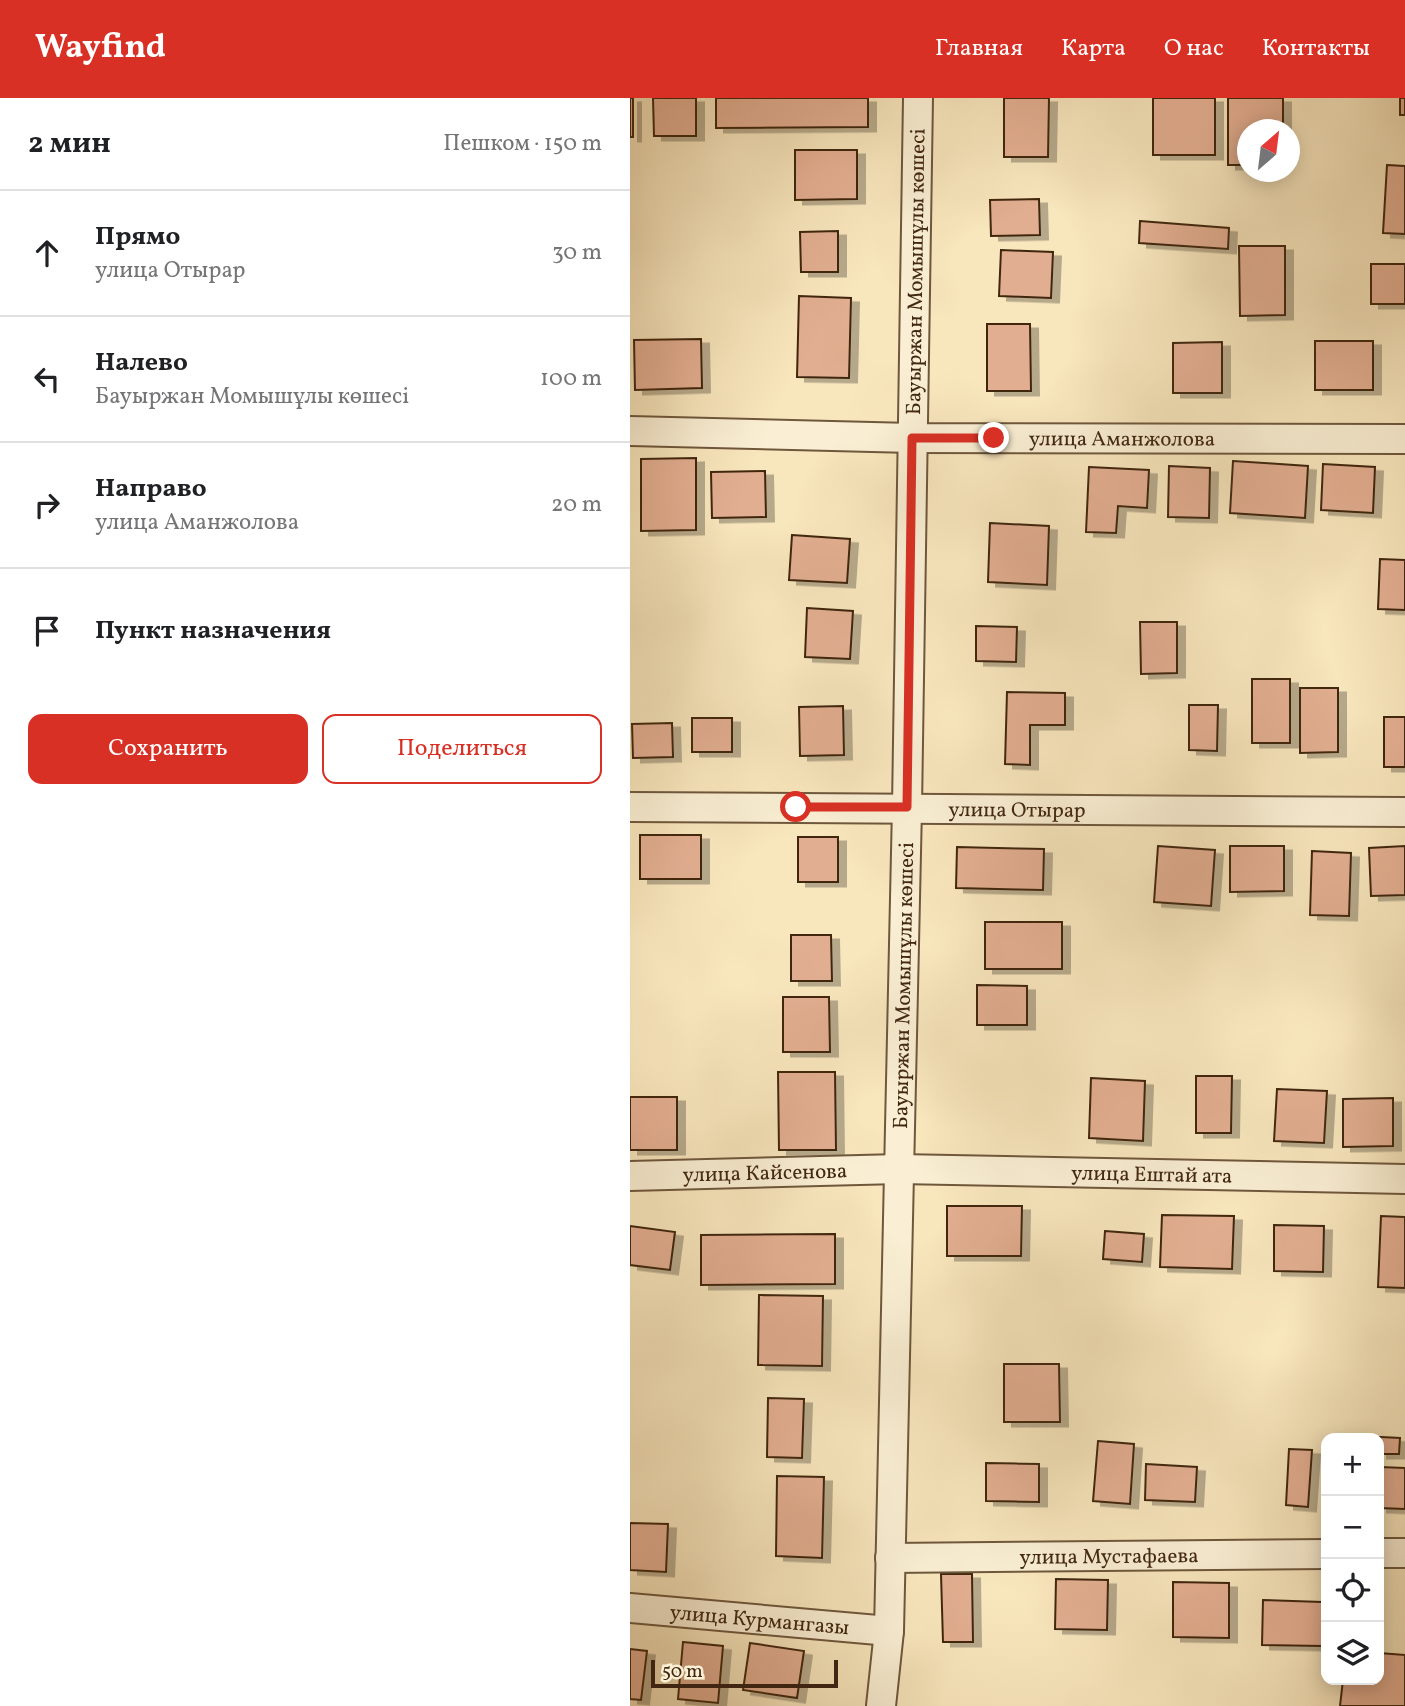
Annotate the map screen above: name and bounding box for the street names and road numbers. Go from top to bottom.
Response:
street label: Бауыржан Момышұлы көшесі [900,128,934,415]
street label: улица Аманжолова [1029,425,1215,455]
street label: улица Отырар [948,796,1086,826]
street label: Бауыржан Момышұлы көшесі [887,842,922,1129]
street label: улица Кайсенова [682,1157,848,1191]
street label: улица Ештай ата [1071,1159,1233,1192]
street label: улица Мустафаева [1019,1542,1199,1573]
street label: улица Курмангазы [669,1599,850,1643]

